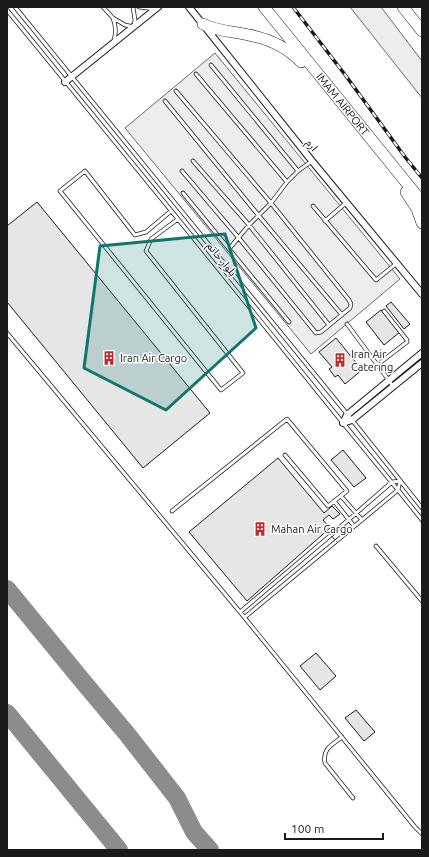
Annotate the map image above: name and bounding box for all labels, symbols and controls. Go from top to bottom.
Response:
street label: IMAM AIRPORT [314,71,371,138]
street label: ارم [302,137,320,155]
street label: بلوار خاتم [202,240,239,280]
place label: Iran Air Catering [351,348,393,373]
building icon: Iran Air Cargo [101,350,117,366]
place label: Iran Air Cargo [120,352,187,364]
building icon: Iran Air Catering [332,352,348,368]
building icon: Mahan Air Cargo [252,521,268,537]
place label: Mahan Air Cargo [271,523,353,535]
scale bar [285,815,383,841]
text: 100 m [291,822,324,835]

